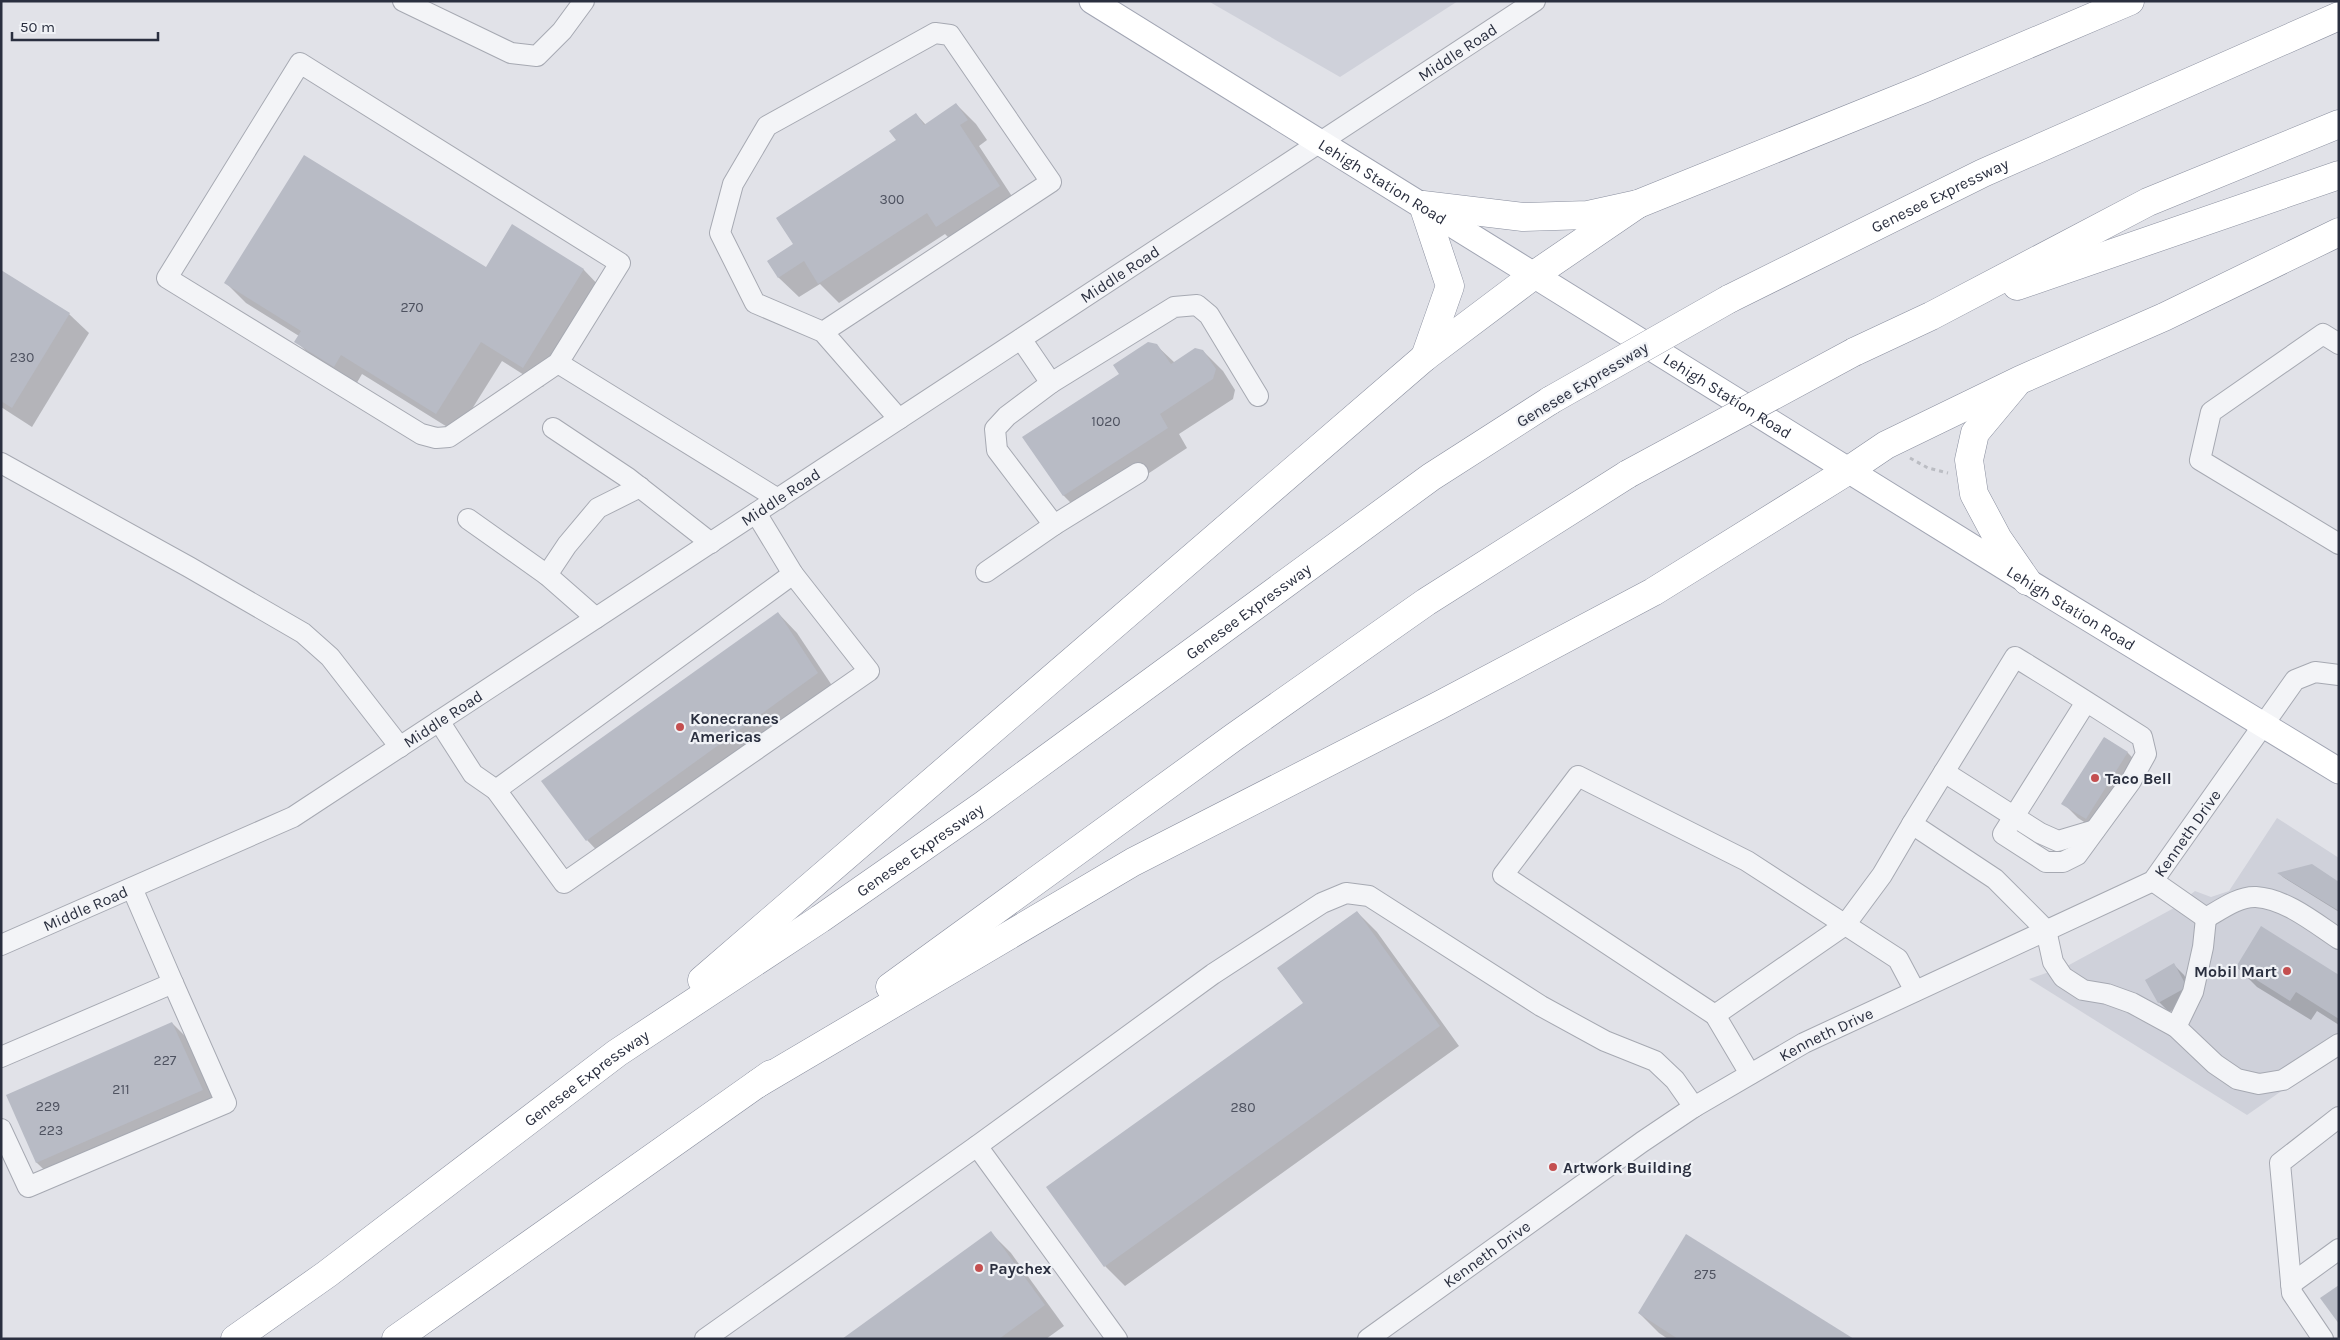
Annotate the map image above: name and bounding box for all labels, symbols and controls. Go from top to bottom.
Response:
scale bar [12,10,159,42]
text: 50 m [20,18,55,36]
street label: Middle Road [1415,20,1501,85]
street label: Lehigh Station Road [1315,135,1450,229]
street label: Genesee Expressway [1868,154,2012,237]
house number: 300 [880,191,904,208]
street label: Middle Road [1077,241,1163,307]
house number: 270 [401,299,424,316]
street label: Genesee Expressway [1513,337,1652,431]
house number: 230 [10,349,34,366]
street label: Lehigh Station Road [1660,349,1795,443]
house number: 1020 [1091,413,1121,430]
street label: Middle Road [738,464,824,530]
street label: Genesee Expressway [1182,559,1315,663]
street label: Lehigh Station Road [2003,562,2139,655]
street label: Middle Road [400,686,486,752]
place label: Konecranes Americas [690,709,779,746]
marker: Konecranes Americas [674,721,686,733]
place label: Taco Bell [2105,769,2172,788]
marker: Taco Bell [2089,772,2101,784]
street label: Kenneth Drive [2150,786,2225,881]
street label: Genesee Expressway [853,799,987,901]
street label: Middle Road [40,882,131,935]
place label: Mobil Mart [2194,962,2277,981]
marker: Mobil Mart [2281,965,2293,977]
street label: Kenneth Drive [1776,1003,1876,1066]
street label: Genesee Expressway [521,1025,653,1130]
house number: 227 [154,1052,177,1069]
house number: 211 [112,1081,130,1098]
house number: 229 [36,1098,60,1115]
house number: 280 [1230,1099,1256,1116]
house number: 223 [39,1122,63,1139]
place label: Artwork Building [1563,1158,1691,1177]
marker: Artwork Building [1547,1161,1559,1173]
street label: Kenneth Drive [1440,1217,1534,1292]
place label: Paychex [989,1259,1052,1278]
marker: Paychex [973,1262,985,1274]
house number: 275 [1694,1266,1716,1283]

